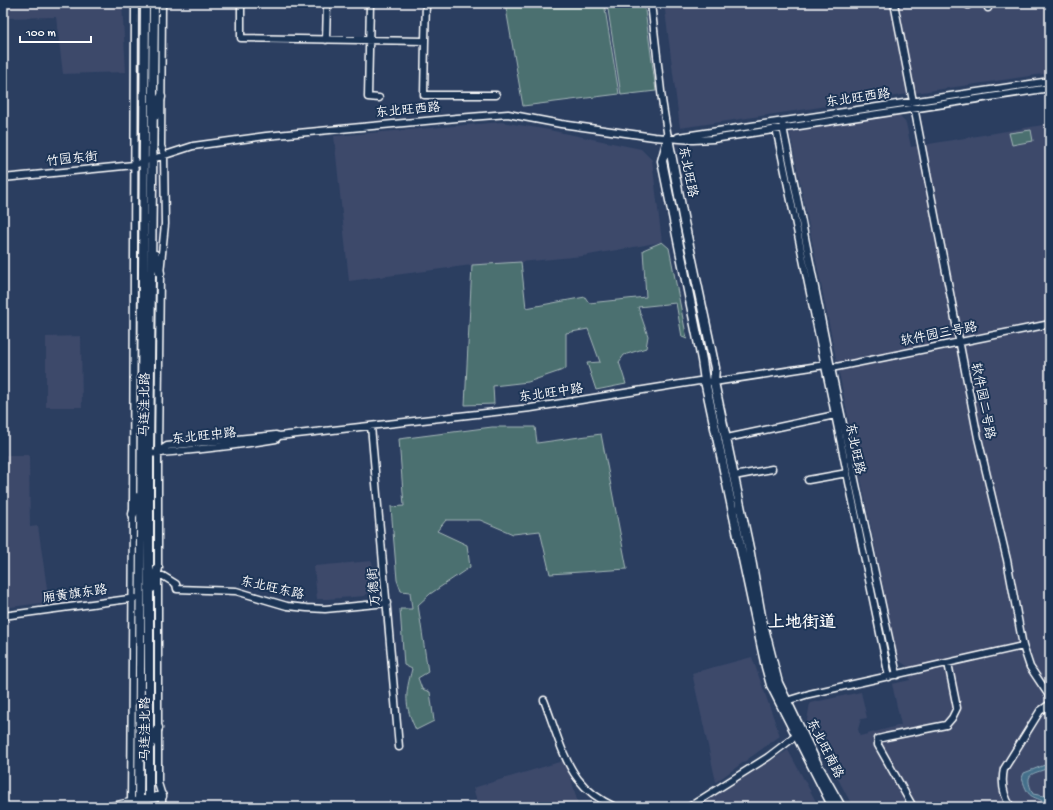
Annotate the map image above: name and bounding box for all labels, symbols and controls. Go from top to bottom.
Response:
scale bar [20,18,91,44]
text: 100 m [25,27,56,41]
street label: 东北旺西路 [825,86,891,111]
street label: 东北旺西路 [375,100,441,121]
street label: 东北旺路 [675,145,700,199]
street label: 竹园东街 [45,149,99,170]
street label: 软件园三号路 [899,318,979,350]
street label: 软件园二号路 [967,361,999,441]
street label: 马连洼北路 [137,372,154,438]
street label: 东北旺中路 [518,381,584,406]
street label: 东北旺路 [841,422,868,476]
street label: 东北旺中路 [171,425,237,448]
street label: 万德街 [364,567,384,607]
street label: 东北旺东路 [239,573,306,604]
street label: 厢黄旗东路 [42,582,108,607]
district label: 上地街道 [768,613,836,634]
street label: 马连洼北路 [138,696,154,762]
street label: 东北旺南路 [803,716,846,781]

